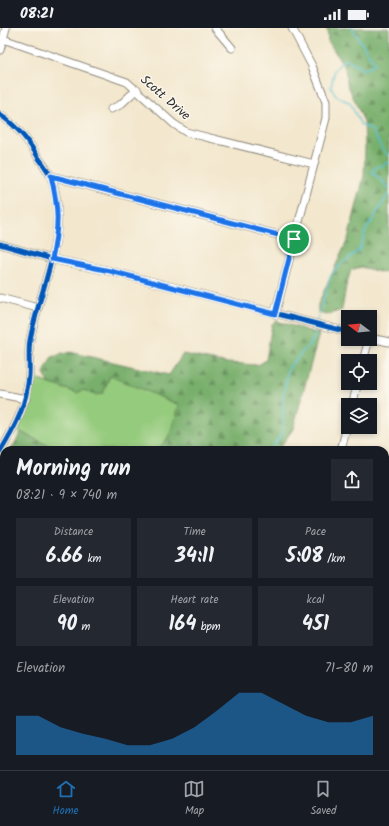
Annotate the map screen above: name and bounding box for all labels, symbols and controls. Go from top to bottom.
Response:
text: 08:21 [20,2,54,26]
street label: Scott Drive [135,70,195,126]
pin [277,222,311,256]
icon: arrive [283,228,305,250]
north arrow [341,310,377,346]
map controls [341,310,377,434]
button: locate [341,354,377,390]
button: layers [341,398,377,434]
text: Morning run [16,452,131,487]
button: share [331,459,373,501]
text: 08:21 · 9 × 740 m [16,485,117,506]
text: Distance [54,523,93,541]
text: Time [183,523,206,541]
text: Pace [305,523,326,541]
text: 6.66 [46,541,83,573]
text: 34:11 [175,541,214,573]
text: 5:08 [286,541,323,573]
text: km [83,550,101,568]
text: /km [323,550,345,568]
text: Elevation [53,591,94,609]
text: Heart rate [171,591,218,609]
text: kcal [307,591,324,609]
text: 90 [57,609,77,641]
text: 164 [169,609,196,641]
text: 451 [302,609,329,641]
text: m [77,618,90,636]
text: bpm [196,618,220,636]
text: Elevation [16,658,65,679]
text: 71–80 m [325,658,373,679]
tab: Home [52,778,79,820]
tab: Map [183,778,205,820]
tab: Saved [310,778,337,820]

